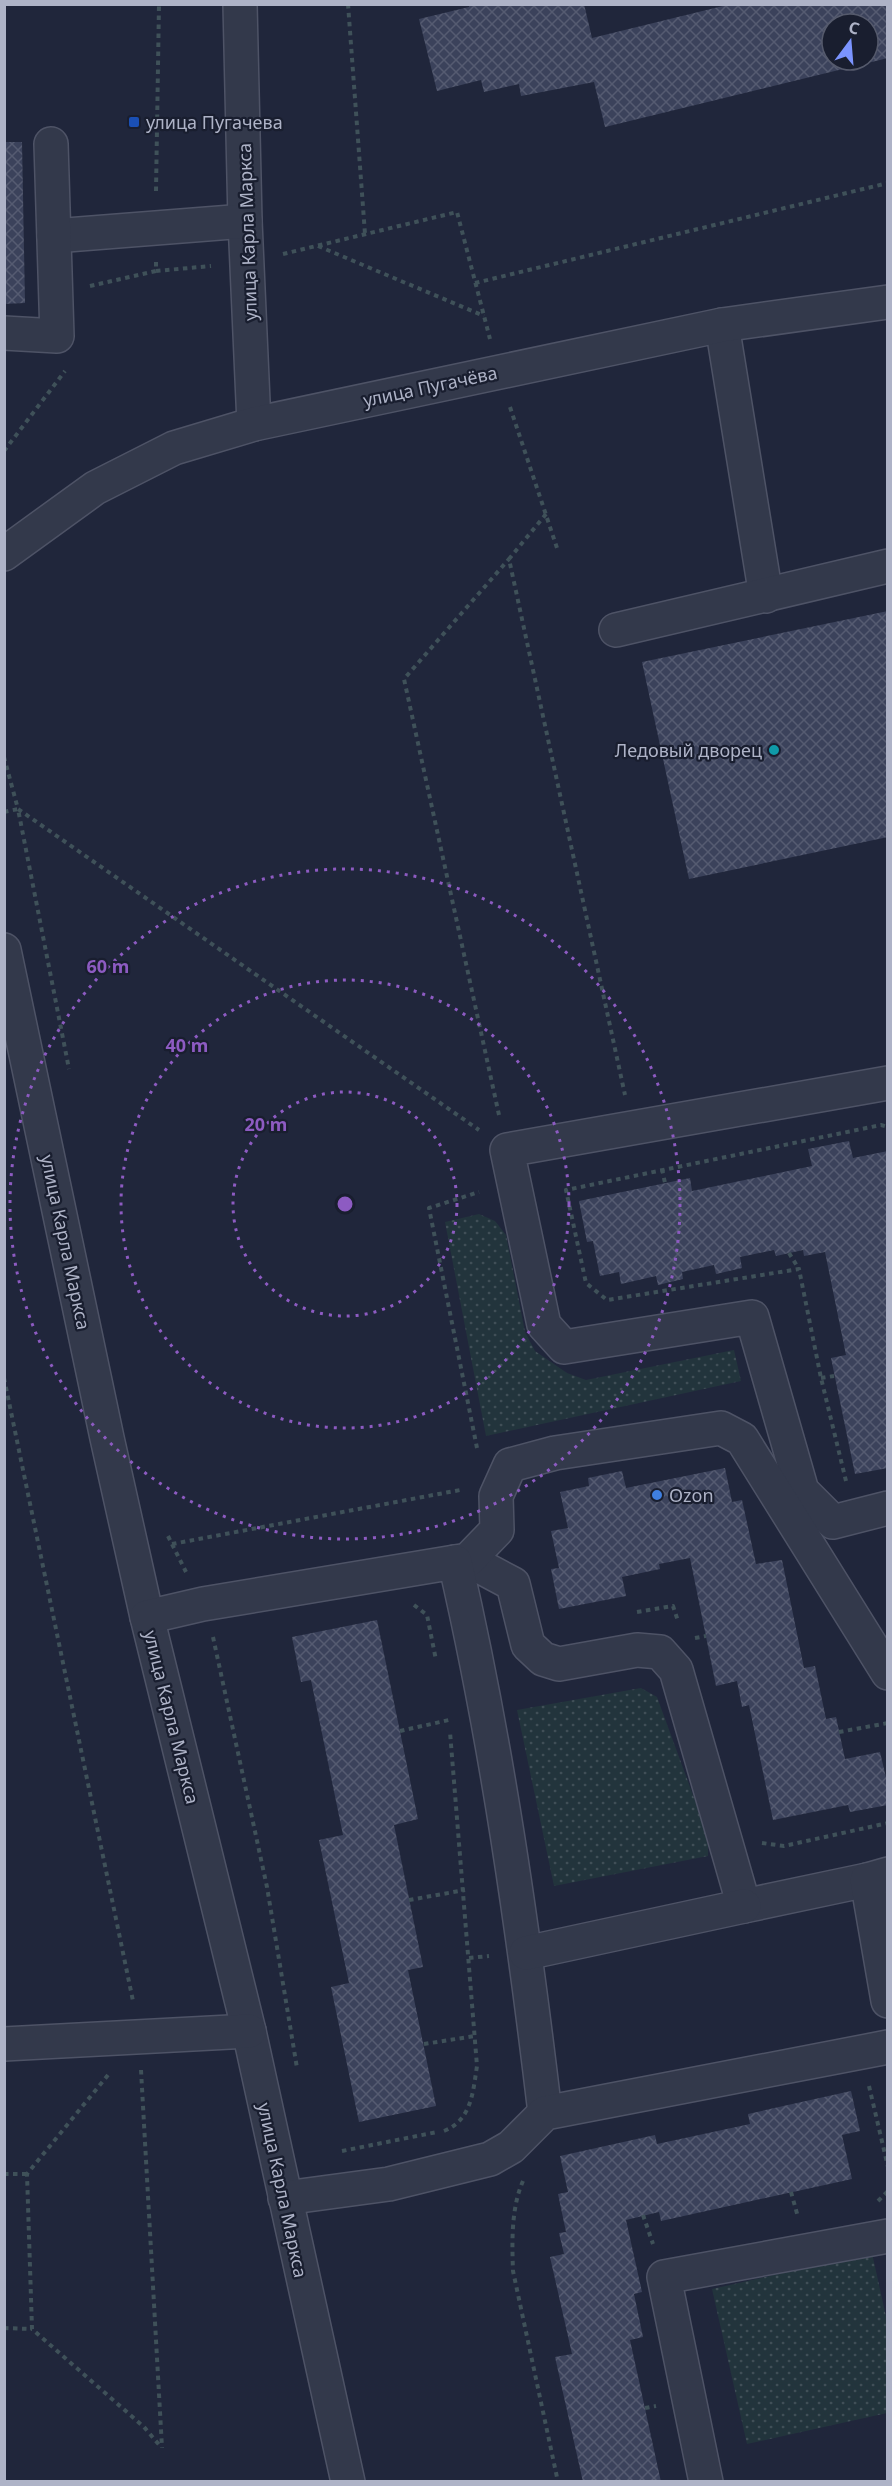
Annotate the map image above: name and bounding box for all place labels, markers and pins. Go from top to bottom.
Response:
place label: улица Пугачева [146,110,283,134]
marker: улица Пугачева [127,115,141,129]
place label: Ледовый дворец [615,738,762,762]
marker: Ледовый дворец [767,743,781,757]
centre of rings [335,1194,355,1214]
place label: Ozon [669,1483,714,1507]
marker: Ozon [650,1488,664,1502]

